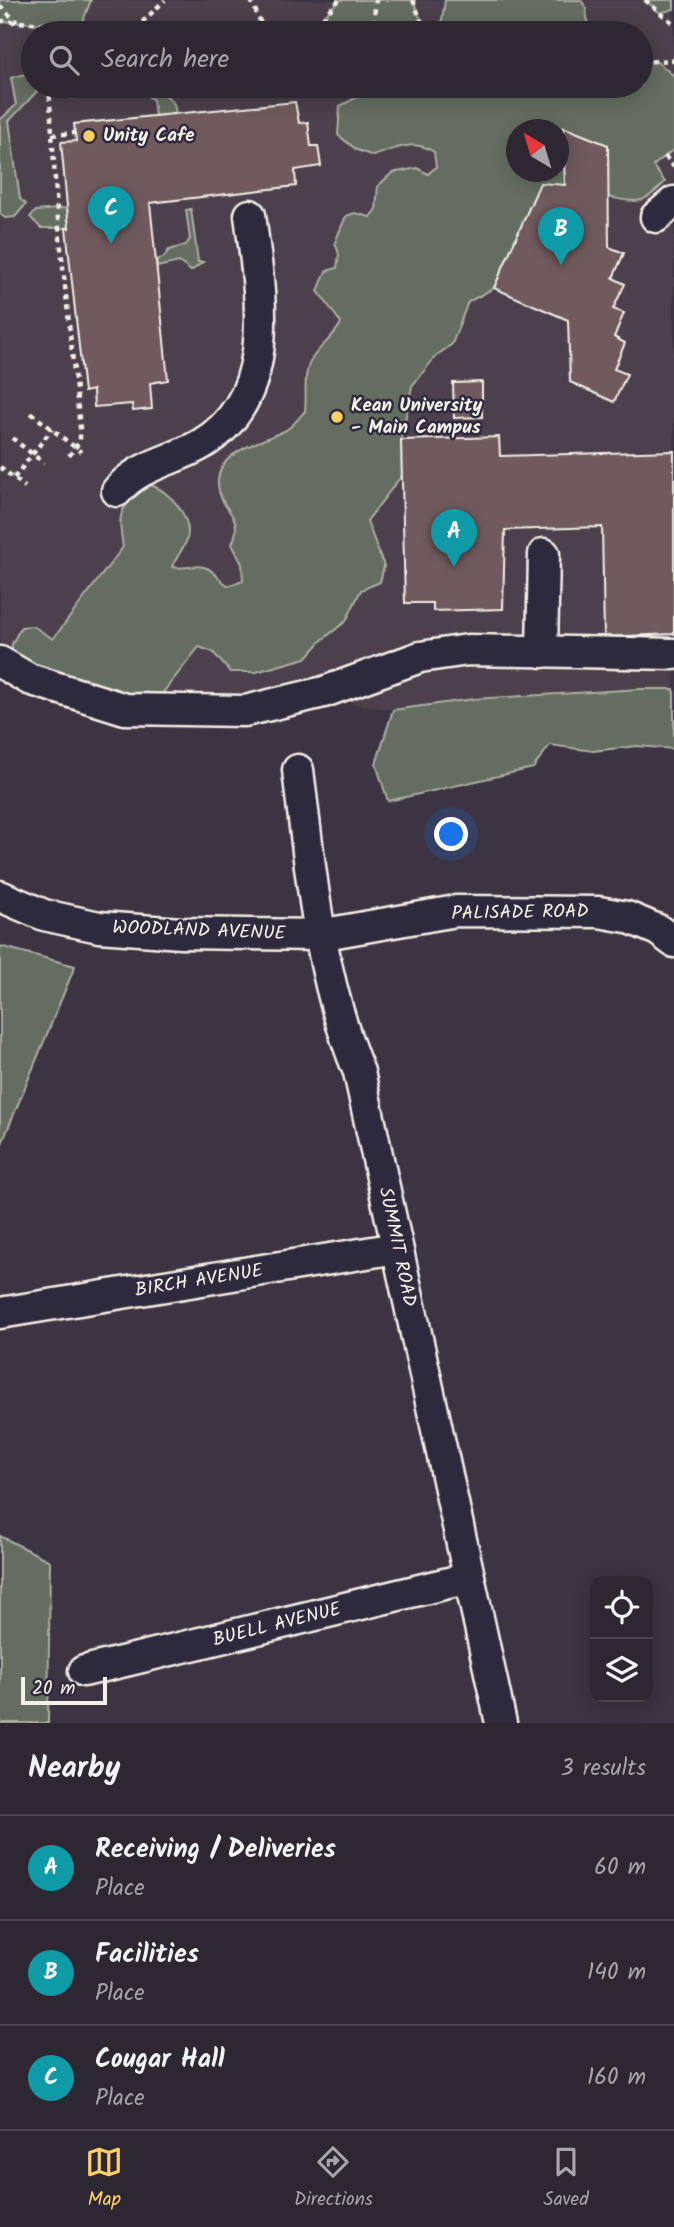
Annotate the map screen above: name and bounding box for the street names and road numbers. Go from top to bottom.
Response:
street label: PALISADE ROAD [451,897,589,929]
street label: WOODLAND AVENUE [112,913,287,949]
street label: SUMMIT ROAD [370,1184,424,1310]
street label: BIRCH AVENUE [133,1256,266,1306]
street label: BUELL AVENUE [210,1594,345,1655]

